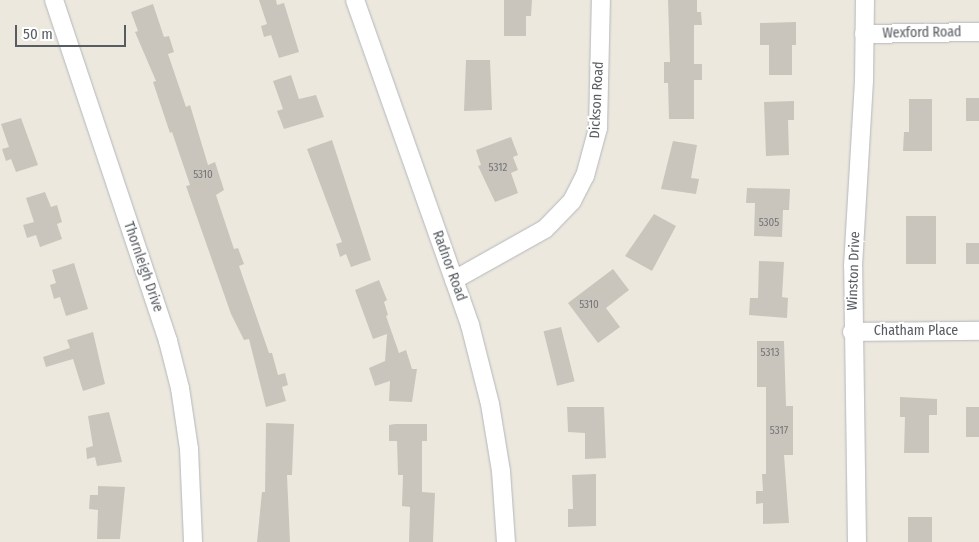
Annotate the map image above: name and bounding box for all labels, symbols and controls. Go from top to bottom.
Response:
scale bar [18,15,129,47]
street label: Wexford Road [882,24,962,42]
text: 50 m [23,25,53,43]
street label: Dickson Road [587,61,607,139]
house number: 5312 [489,161,507,175]
house number: 5310 [193,168,213,182]
house number: 5305 [759,216,779,230]
street label: Thornleigh Drive [120,220,166,314]
street label: Radnor Road [428,228,470,304]
street label: Winston Drive [844,231,864,311]
house number: 5310 [579,298,599,312]
street label: Chatham Place [874,323,958,339]
house number: 5313 [761,346,779,360]
house number: 5317 [770,424,788,438]

